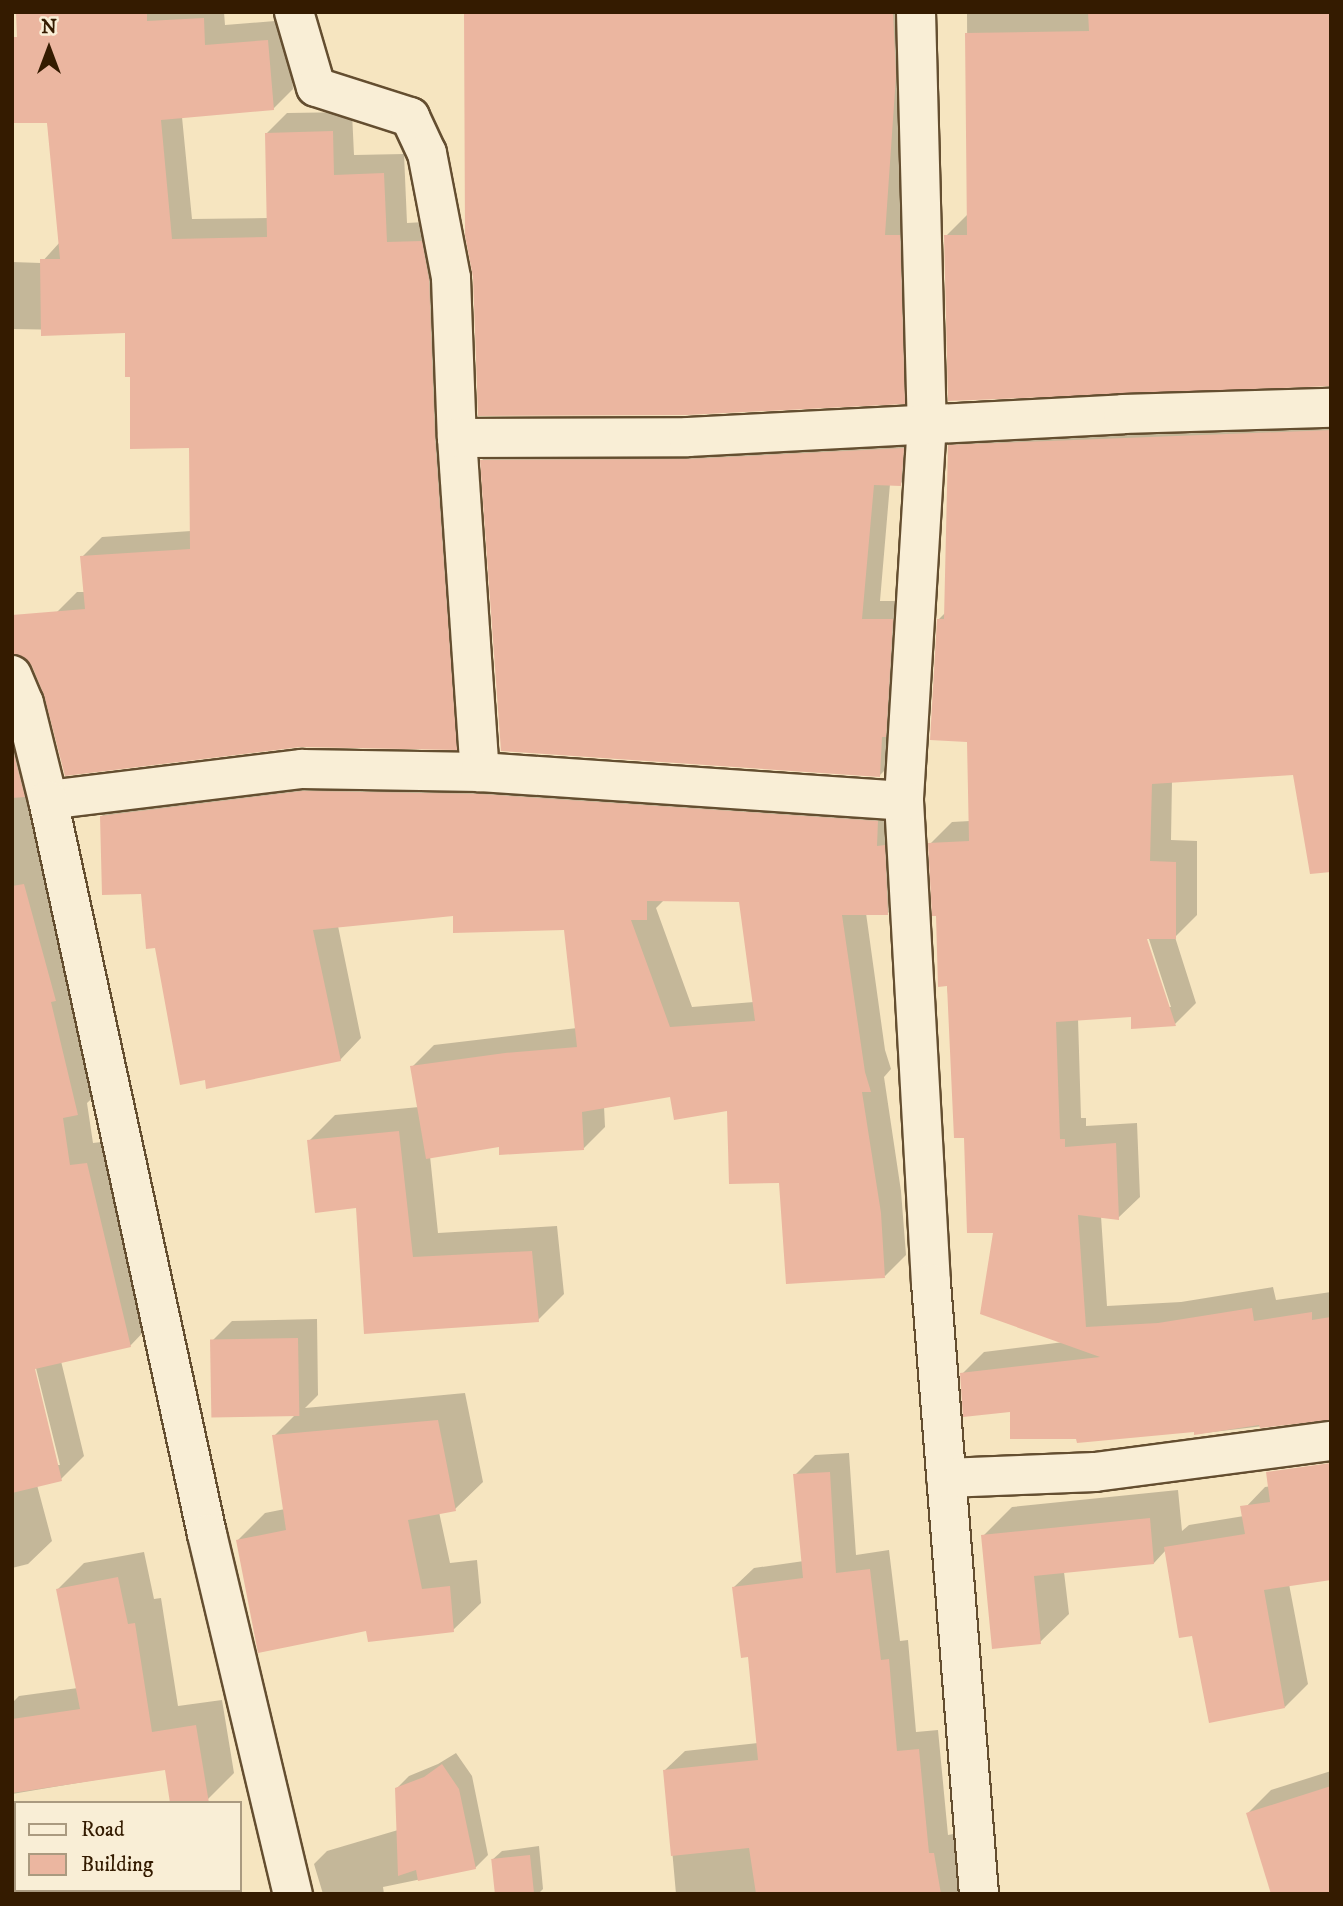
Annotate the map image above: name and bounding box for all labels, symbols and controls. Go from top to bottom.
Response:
north arrow [14,14,84,84]
text: N [41,16,57,39]
legend [14,1801,242,1892]
text: Road [81,1817,125,1843]
text: Building [81,1852,153,1878]

